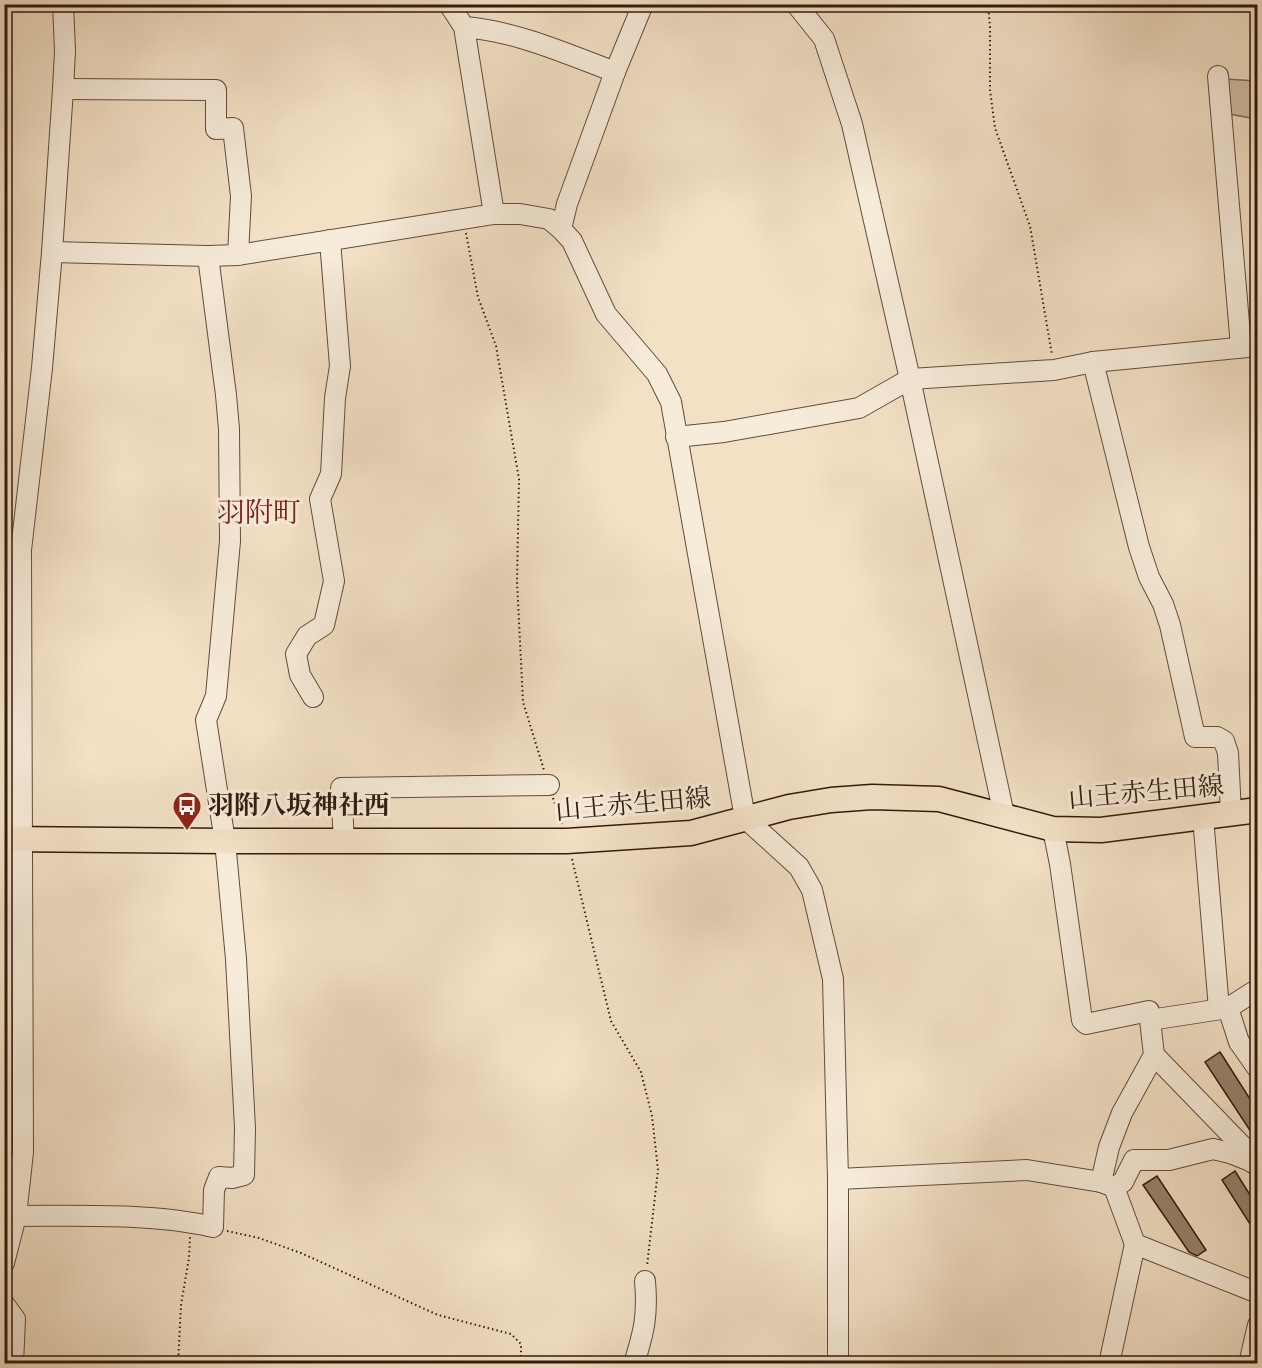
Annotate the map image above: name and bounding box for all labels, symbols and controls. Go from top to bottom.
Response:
district label: 羽附町 [217,496,301,531]
street label: 山王赤生田線 [1067,770,1225,816]
street label: 山王赤生田線 [554,782,712,828]
bus stop icon: 羽附八坂神社西 [171,790,203,832]
place label: 羽附八坂神社西 [208,790,390,823]

